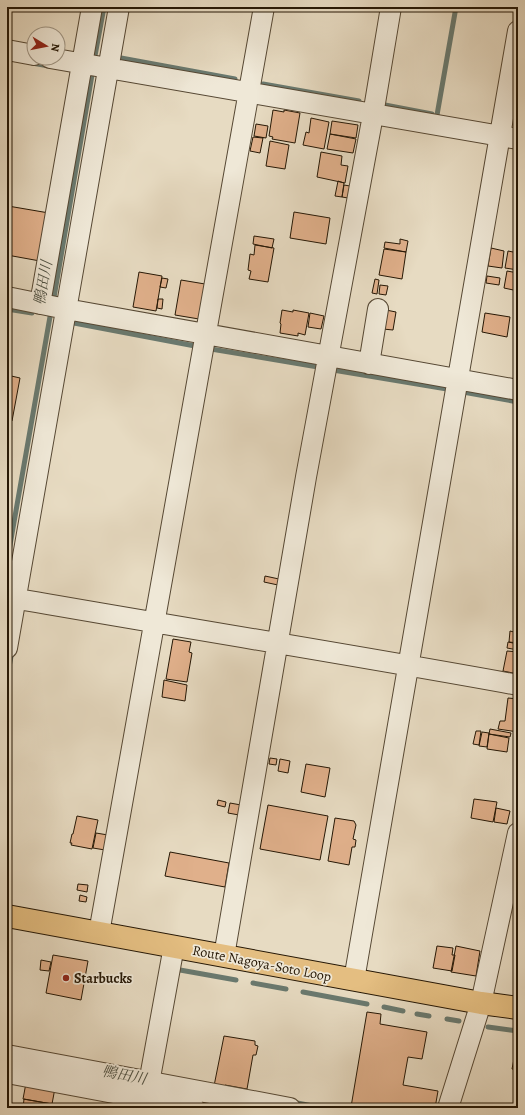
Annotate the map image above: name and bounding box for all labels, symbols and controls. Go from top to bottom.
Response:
north arrow [26,26,66,66]
text: N [47,42,63,53]
water label: 鴨田川 [29,257,57,307]
street label: Route Nagoya-Soto Loop [191,941,333,986]
place label: Starbucks [74,969,133,988]
marker: Starbucks [61,973,71,983]
water label: 鴨田川 [100,1061,150,1089]

